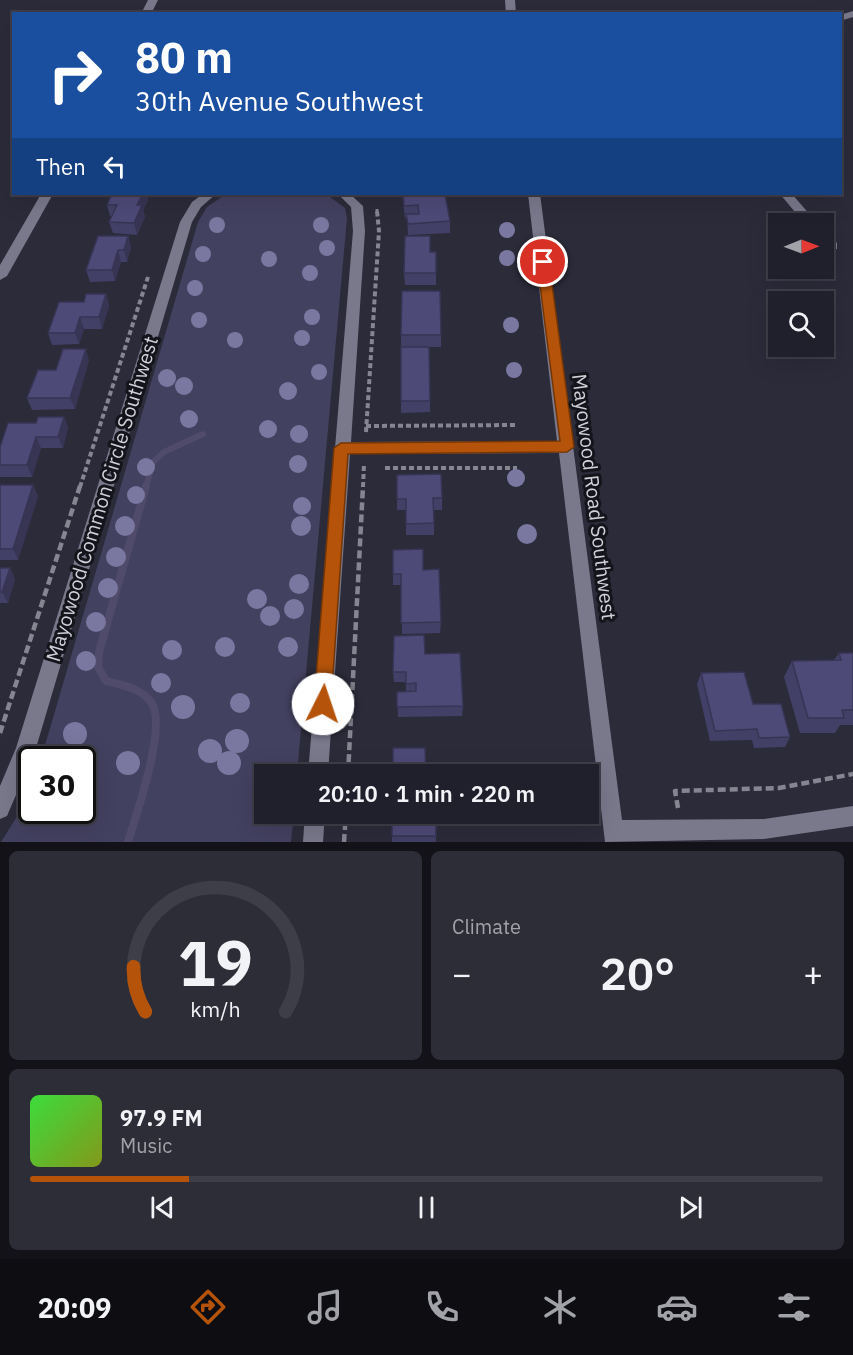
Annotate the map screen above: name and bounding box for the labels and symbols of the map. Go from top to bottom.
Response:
north arrow [768,213,834,279]
pin [517,236,568,287]
street label: Mayowood Common Circle Southwest [39,333,164,665]
street label: Mayowood Road Southwest [566,372,623,622]
position arrow [291,672,355,736]
speed limit sign: 30 [18,746,96,824]

